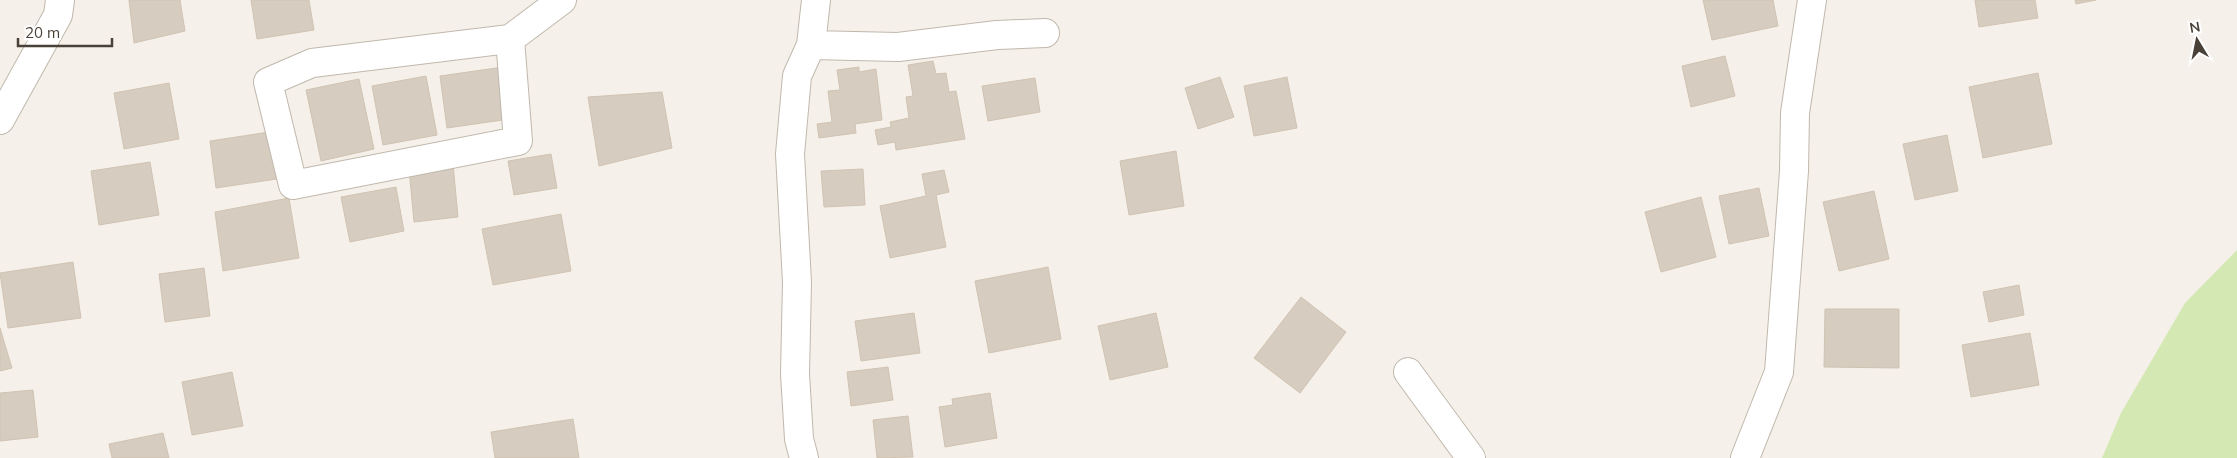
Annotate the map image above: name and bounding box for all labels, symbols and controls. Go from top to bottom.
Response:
scale bar [18,15,111,47]
north arrow [2172,15,2222,65]
text: N [2188,17,2202,37]
text: 20 m [25,23,60,42]

